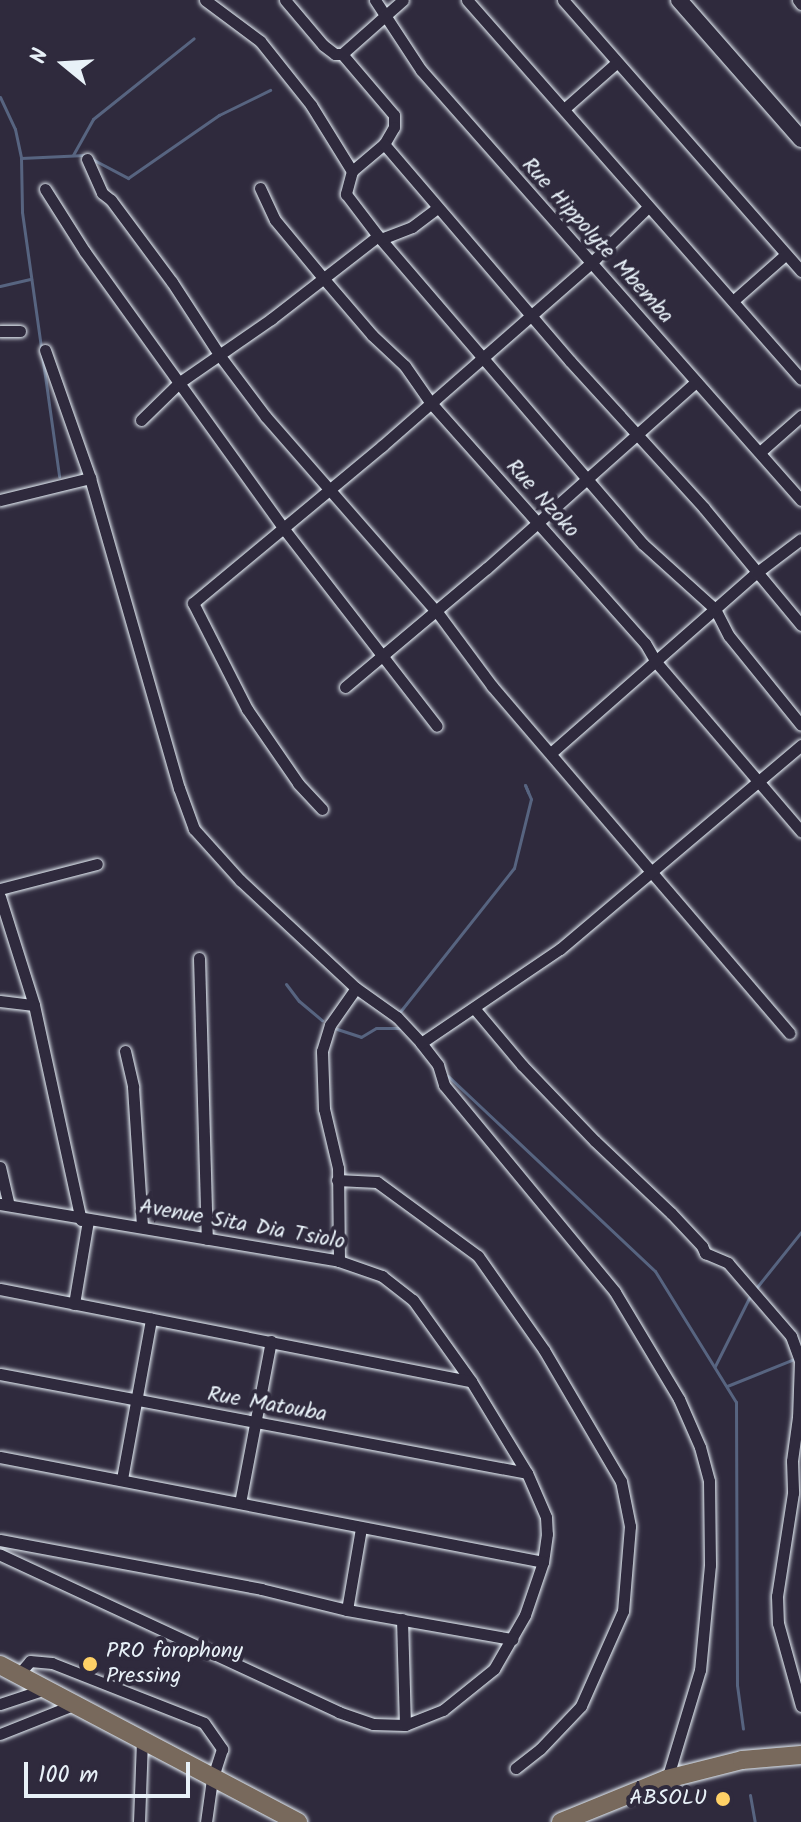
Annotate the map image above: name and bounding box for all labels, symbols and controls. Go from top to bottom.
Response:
north arrow [24,24,104,104]
text: N [22,44,59,68]
street label: Rue Hippolyte Mbemba [516,153,678,329]
street label: Rue Nzoko [500,454,584,544]
street label: Avenue Sita Dia Tsiolo [137,1194,347,1256]
street label: Rue Matouba [205,1382,329,1428]
place label: PRO forophony Pressing [106,1638,243,1690]
marker: PRO forophony Pressing [81,1655,99,1673]
scale bar [28,1746,194,1796]
text: 100 m [38,1756,98,1795]
place label: ABSOLU [629,1786,707,1812]
marker: ABSOLU [714,1790,732,1808]

